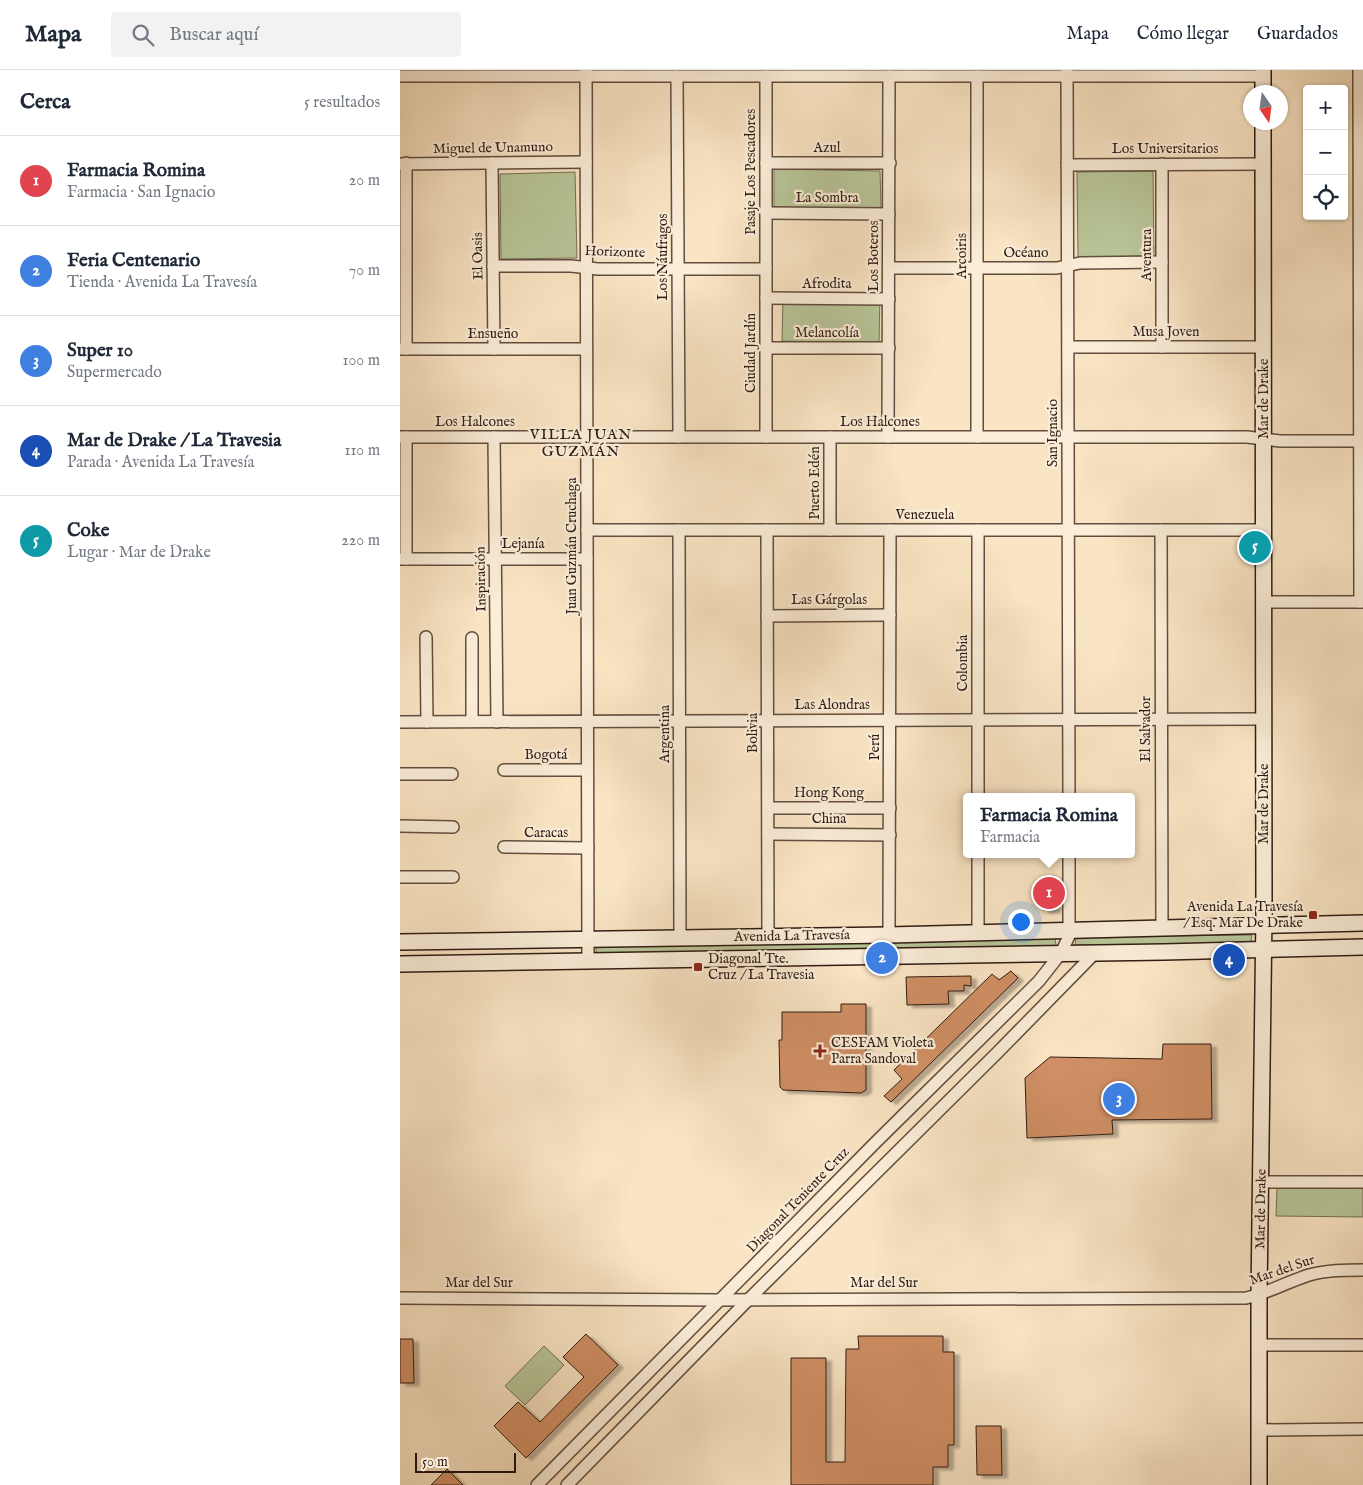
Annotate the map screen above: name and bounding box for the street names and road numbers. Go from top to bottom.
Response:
street label: Pasaje Los Pescadores [742,109,760,235]
street label: Miguel de Unamuno [433,138,554,158]
street label: Azul [812,139,841,157]
street label: Los Universitarios [1112,140,1218,158]
street label: La Sombra [795,189,860,207]
street label: Los Náufragos [654,213,672,300]
street label: Los Boteros [865,220,883,292]
street label: Aventura [1138,228,1156,282]
street label: El Oasis [469,232,487,280]
street label: Arcoiris [953,233,971,280]
street label: Horizonte [584,242,646,262]
street label: Océano [1003,244,1049,262]
street label: Afrodita [801,275,853,293]
street label: Ciudad Jardín [742,312,760,393]
street label: Musa Joven [1132,323,1200,341]
street label: Melancolía [795,324,860,342]
street label: Ensueño [468,325,519,343]
street label: Mar de Drake [1255,358,1273,439]
street label: San Ignacio [1044,399,1062,467]
street label: Los Halcones [435,413,515,431]
street label: Los Halcones [840,413,920,431]
street label: Puerto Edén [806,446,824,520]
street label: Juan Guzmán Cruchaga [563,477,581,616]
street label: Venezuela [895,506,955,524]
street label: Lejanía [501,535,546,553]
street label: Inspiración [471,546,491,612]
street label: Las Gárgolas [791,591,867,609]
street label: Colombia [954,634,972,691]
street label: Las Alondras [794,696,870,714]
street label: El Salvador [1137,696,1155,762]
street label: Argentina [656,704,674,764]
street label: Bolivia [744,712,762,753]
street label: Perú [866,734,884,760]
street label: Bogotá [525,746,568,764]
street label: Mar de Drake [1255,763,1273,844]
street label: Hong Kong [794,784,864,802]
street label: China [812,810,847,828]
street label: Caracas [524,824,568,842]
street label: Avenida La Travesía [733,926,851,946]
street label: Diagonal Teniente Cruz [743,1143,853,1257]
street label: Mar de Drake [1251,1168,1271,1249]
street label: Mar del Sur [1247,1250,1317,1290]
street label: Mar del Sur [445,1274,513,1292]
street label: Mar del Sur [850,1274,918,1292]

